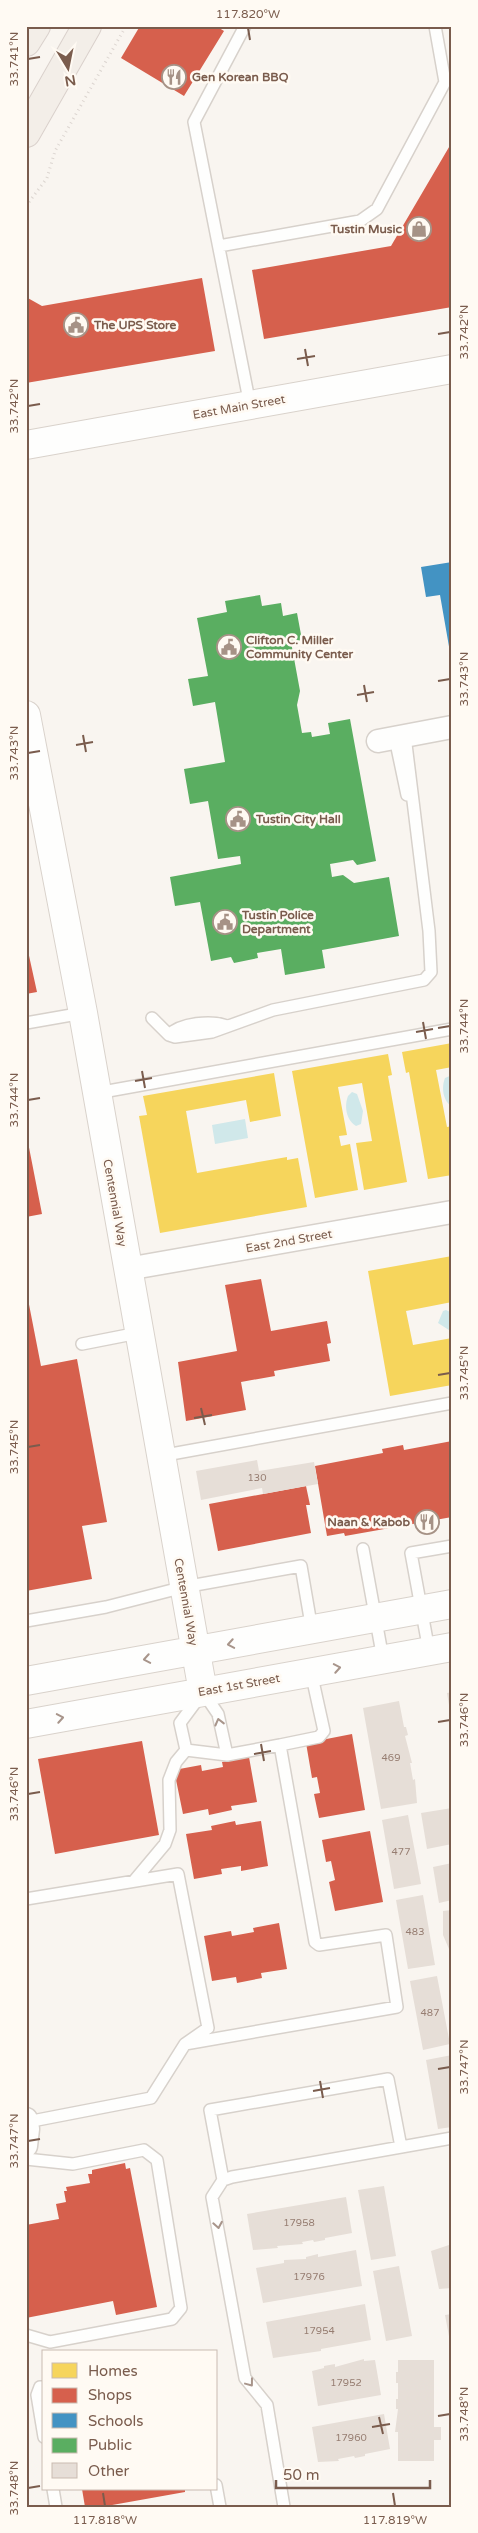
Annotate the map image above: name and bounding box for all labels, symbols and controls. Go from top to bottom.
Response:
text: 117.820°W [216,7,280,21]
text: 33.741°N [7,32,21,86]
north arrow [42,42,92,92]
restaurant icon: Gen Korean BBQ [161,64,187,90]
place label: Gen Korean BBQ [192,70,289,84]
text: N [63,71,77,90]
shop icon: Tustin Music [406,216,432,242]
place label: Tustin Music [330,222,403,236]
text: 33.742°N [457,305,471,359]
public building icon: The UPS Store [63,312,89,338]
place label: The UPS Store [93,318,176,332]
text: 33.742°N [7,379,21,433]
street label: East Main Street [192,392,287,422]
place label: Clifton C. Miller Community Center [246,633,354,662]
public building icon: Clifton C. Miller Community Center [216,634,242,660]
text: 33.743°N [457,652,471,706]
text: 33.743°N [7,726,21,780]
public building icon: Tustin City Hall [225,806,251,832]
place label: Tustin City Hall [255,812,341,827]
place label: Tustin Police Department [241,908,314,937]
public building icon: Tustin Police Department [212,909,238,935]
text: 33.744°N [457,999,471,1053]
text: 33.744°N [7,1073,21,1127]
street label: Centennial Way [100,1158,130,1248]
street label: East 2nd Street [245,1226,334,1255]
text: 33.745°N [457,1346,471,1400]
text: 33.745°N [7,1420,21,1474]
house number: 130 [248,1472,266,1484]
restaurant icon: Naan & Kabob [414,1509,440,1535]
place label: Naan & Kabob [327,1515,410,1529]
street label: Centennial Way [171,1557,201,1647]
one-way arrow [227,1639,236,1649]
one-way arrow [143,1654,152,1664]
one-way arrow [332,1663,341,1673]
street label: East 1st Street [197,1671,281,1699]
text: 33.746°N [457,1693,471,1747]
one-way arrow [56,1713,64,1723]
one-way arrow [214,1717,225,1726]
house number: 469 [382,1752,400,1764]
text: 33.746°N [7,1767,21,1821]
house number: 477 [392,1846,410,1858]
house number: 483 [406,1926,424,1938]
house number: 487 [421,2007,439,2019]
text: 33.747°N [457,2039,471,2095]
text: 33.747°N [7,2113,21,2169]
house number: 17958 [283,2217,315,2229]
one-way arrow [212,2221,222,2230]
house number: 17976 [293,2271,325,2283]
house number: 17954 [303,2325,335,2337]
legend [42,2350,218,2490]
text: Homes [88,2362,138,2380]
house number: 17952 [330,2377,362,2389]
one-way arrow [245,2378,254,2387]
text: Shops [88,2386,132,2404]
text: 33.748°N [457,2387,471,2441]
text: Schools [88,2412,144,2430]
house number: 17960 [335,2432,367,2444]
text: Public [88,2436,132,2454]
scale bar [276,2458,429,2490]
text: 33.748°N [7,2461,21,2515]
text: Other [88,2462,130,2480]
text: 50 m [283,2466,320,2484]
text: 117.818°W [73,2513,137,2527]
text: 117.819°W [363,2513,427,2527]

